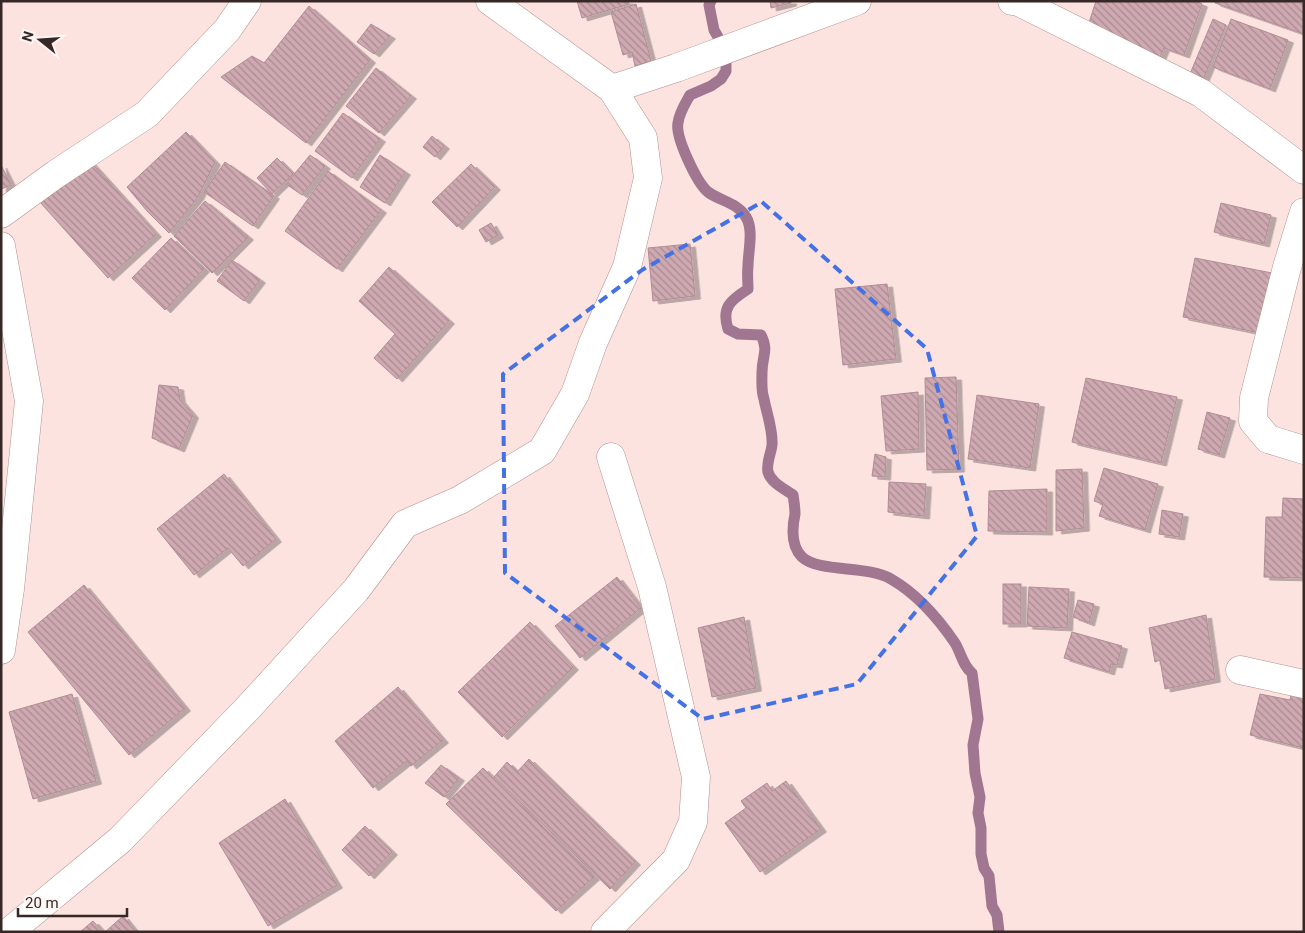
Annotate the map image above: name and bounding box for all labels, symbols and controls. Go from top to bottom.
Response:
north arrow [15,15,65,65]
text: N [18,29,37,43]
scale bar [18,886,126,918]
text: 20 m [25,894,59,912]

